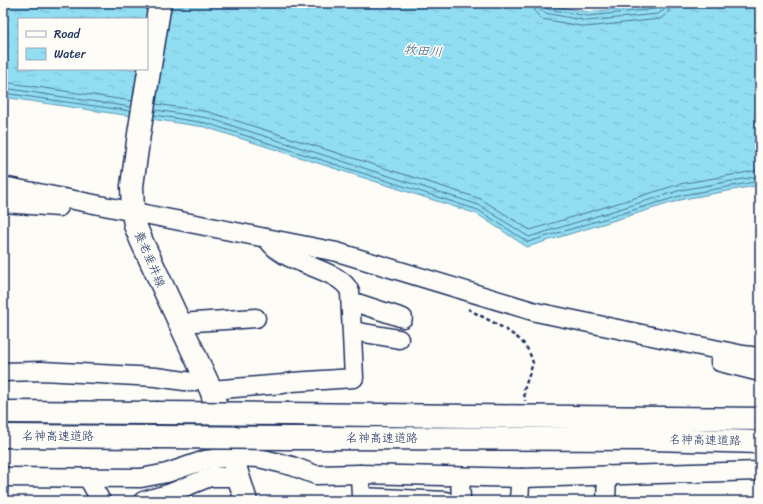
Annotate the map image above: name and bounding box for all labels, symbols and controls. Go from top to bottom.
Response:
legend [18,18,148,70]
text: Road [54,23,81,45]
water label: 牧田川 [403,37,443,64]
text: Water [54,43,87,65]
street label: 養老垂井線 [128,227,172,291]
street label: 名神高速道路 [22,425,94,447]
street label: 名神高速道路 [346,427,418,449]
street label: 名神高速道路 [669,428,741,452]

